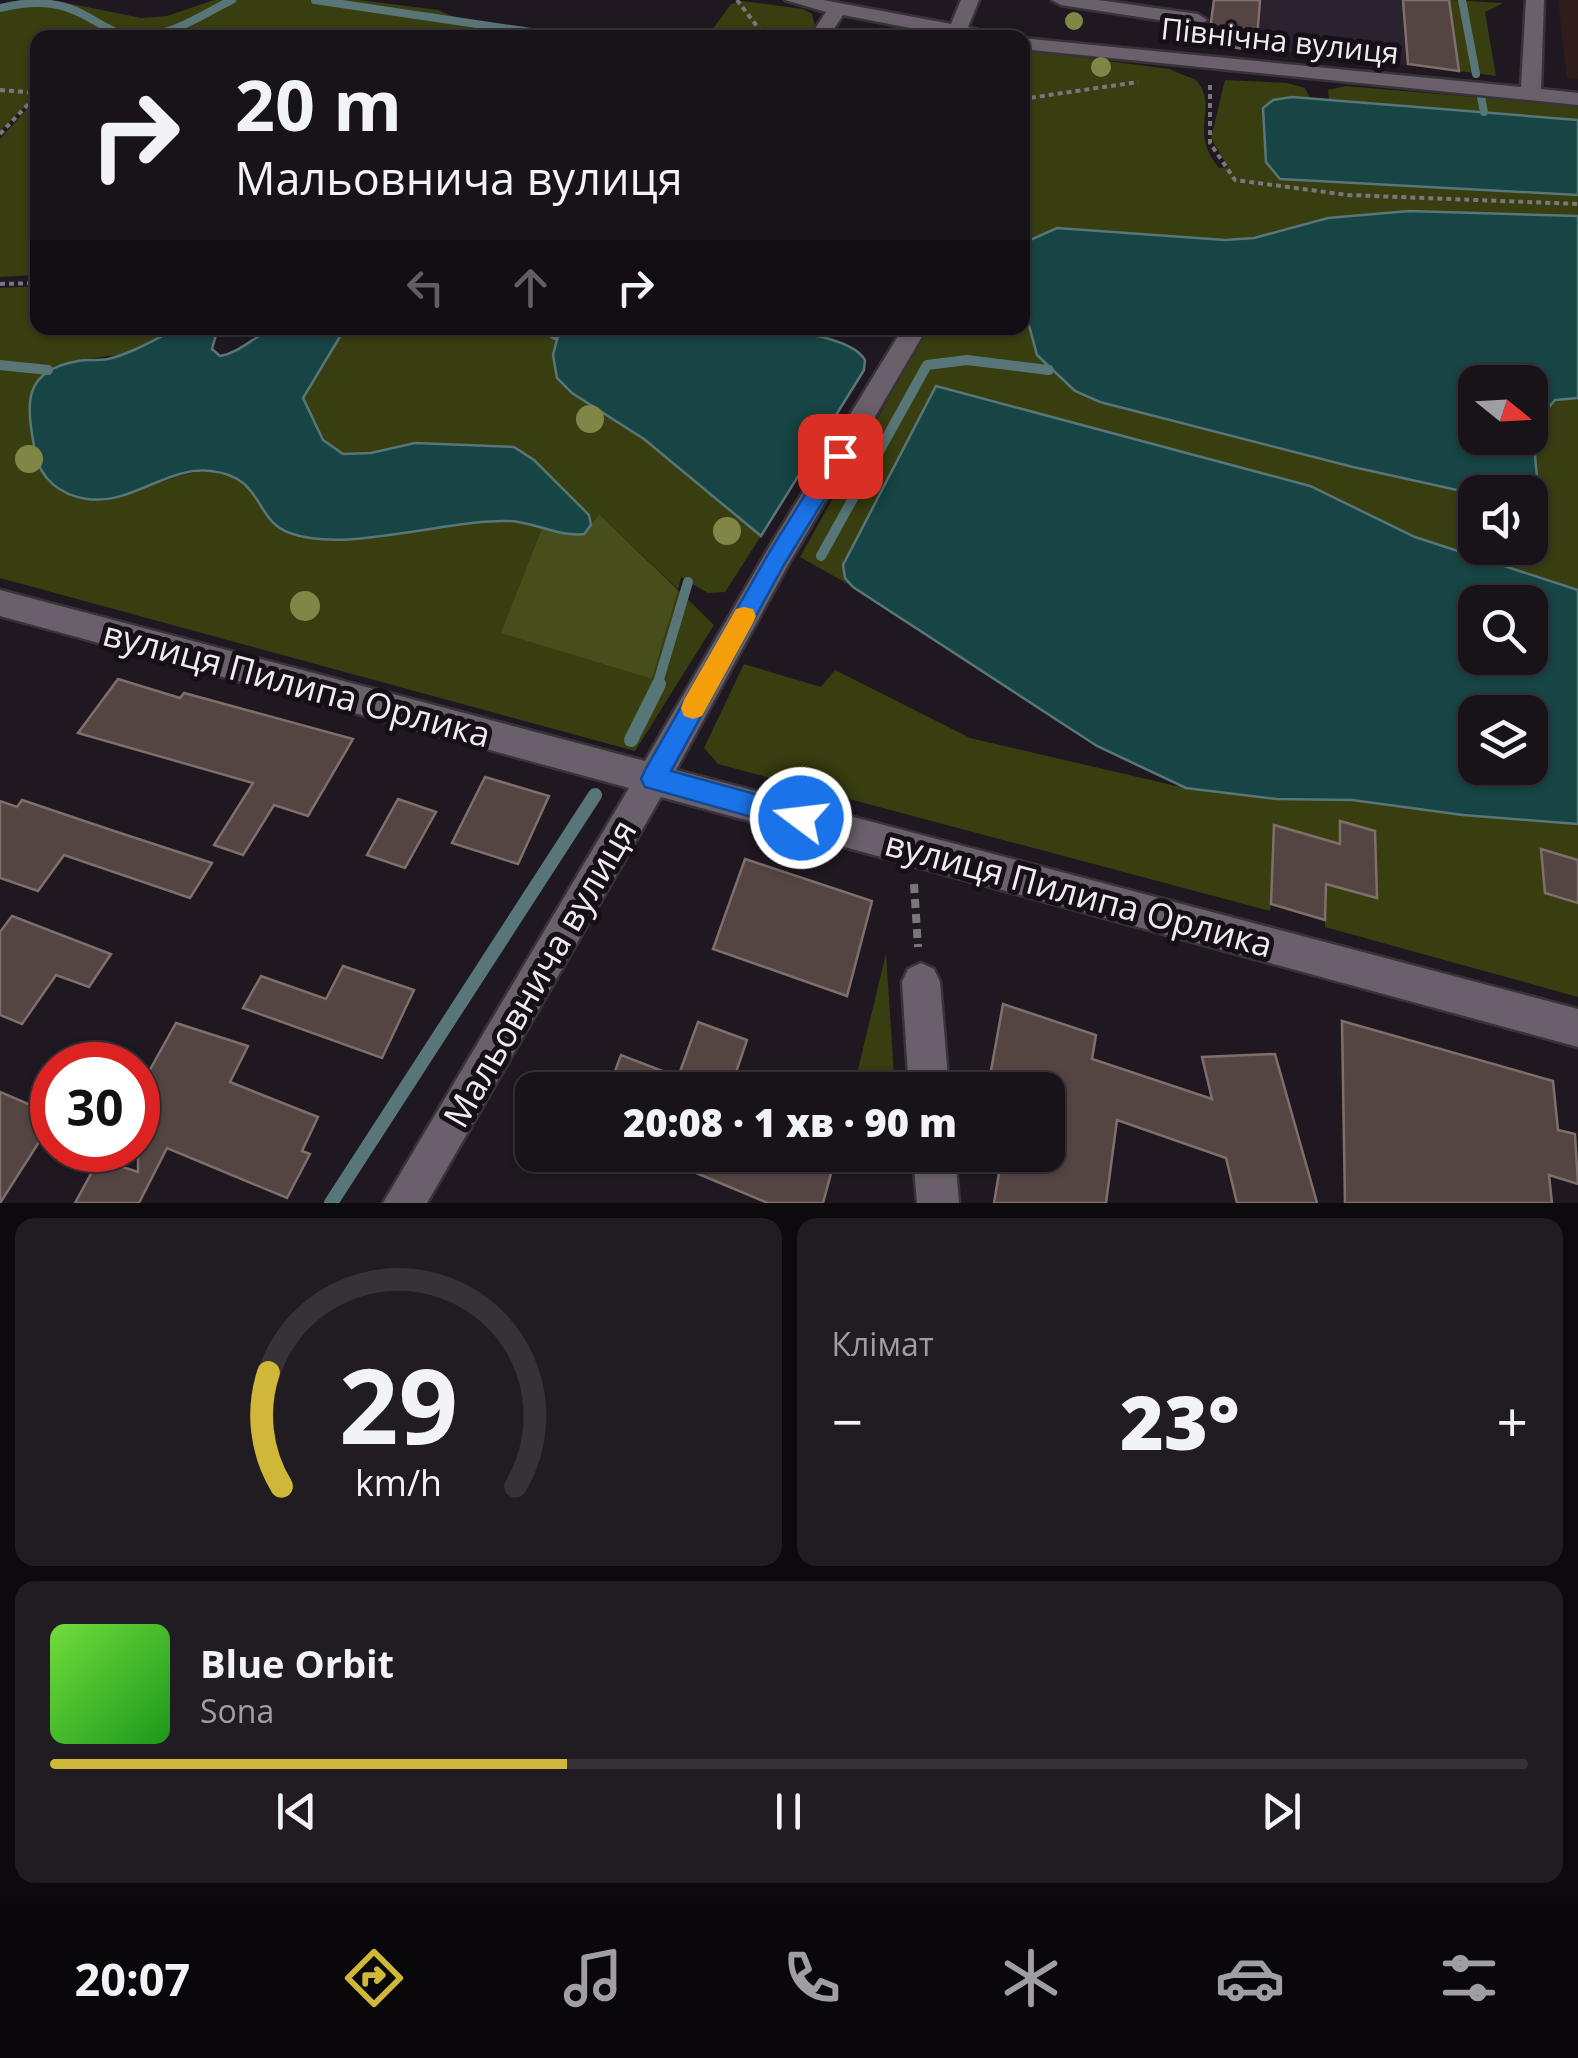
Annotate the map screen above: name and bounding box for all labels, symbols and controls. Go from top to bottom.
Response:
street label: Північна вулиця [1159,7,1401,73]
text: 20 m [235,56,402,152]
icon: right [70,70,200,200]
text: Мальовнича вулиця [235,147,683,208]
icon: left [398,260,453,315]
icon: ahead [503,260,558,315]
icon: right [608,260,663,315]
north arrow [1458,365,1548,455]
map controls [1458,365,1548,785]
pin [798,414,883,499]
icon: arrive [813,429,868,484]
button: sound [1458,475,1548,565]
button: search [1458,585,1548,675]
street label: вулиця Пилипа Орлика [98,609,496,757]
button: layers [1458,695,1548,785]
position arrow [749,766,853,870]
street label: Мальовнича вулиця [432,811,646,1135]
street label: вулиця Пилипа Орлика [880,819,1278,967]
speed limit sign: 30 [30,1042,160,1172]
text: 20:08 · 1 хв · 90 m [623,1096,957,1148]
text: Клімат [832,1322,934,1365]
text: 29 [339,1333,458,1474]
text: 23° [1120,1370,1240,1472]
text: − [832,1383,863,1458]
text: + [1497,1383,1528,1458]
text: km/h [355,1458,442,1506]
text: Blue Orbit [200,1637,394,1689]
text: Sona [200,1689,274,1732]
icon: previous [269,1784,324,1839]
icon: pause [761,1784,816,1839]
icon: next [1254,1784,1309,1839]
icon: directions [339,1943,409,2013]
icon: music [558,1943,628,2013]
icon: phone [777,1943,847,2013]
icon: climate [996,1943,1066,2013]
icon: car [1215,1943,1285,2013]
icon: filters [1434,1943,1504,2013]
text: 20:07 [74,1948,190,2009]

